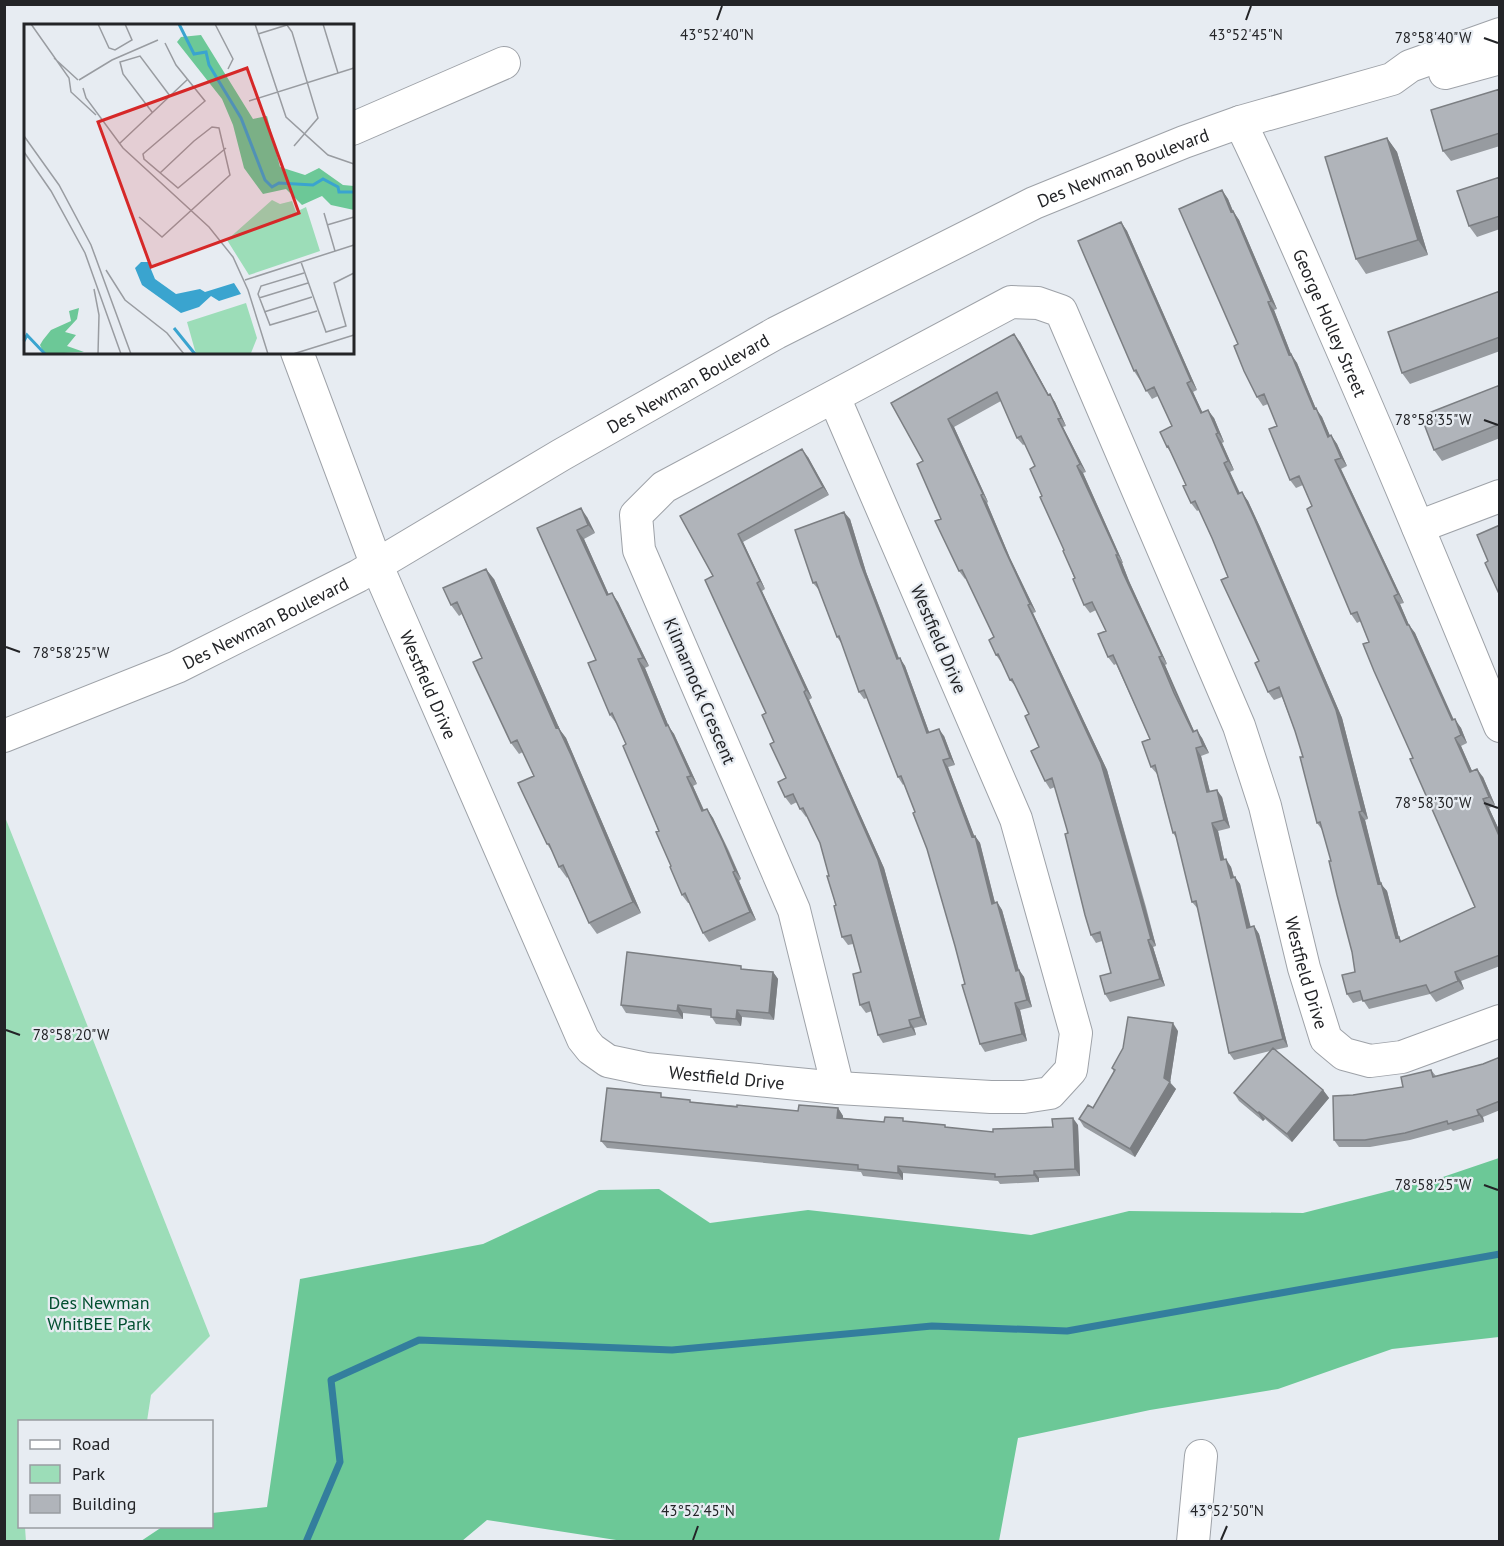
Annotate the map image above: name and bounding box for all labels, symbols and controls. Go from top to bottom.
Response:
inset map [24,24,354,354]
text: 43°52'40"N [680,25,754,44]
text: 43°52'45"N [1209,25,1283,44]
text: 78°58'40"W [1395,28,1472,47]
street label: Des Newman Boulevard [1033,123,1212,212]
street label: George Holley Street [1288,245,1373,400]
street label: Des Newman Boulevard [602,328,773,438]
text: 78°58'35"W [1395,410,1472,429]
street label: Des Newman Boulevard [178,571,352,674]
street label: Westfield Drive [906,581,972,697]
street label: Kilmarnock Crescent [659,614,741,768]
street label: Westfield Drive [395,627,462,743]
text: 78°58'25"W [33,643,110,662]
text: 78°58'30"W [1395,793,1472,812]
street label: Westfield Drive [1280,914,1334,1032]
text: 78°58'20"W [33,1025,110,1044]
street label: Westfield Drive [668,1060,786,1094]
text: 78°58'25"W [1395,1175,1472,1194]
park label: Des Newman WhitBEE Park [47,1291,151,1335]
legend [18,1420,213,1528]
text: Road [72,1432,110,1455]
text: Park [72,1462,105,1485]
text: Building [72,1492,136,1515]
text: 43°52'45"N [661,1501,735,1520]
text: 43°52'50"N [1190,1501,1264,1520]

